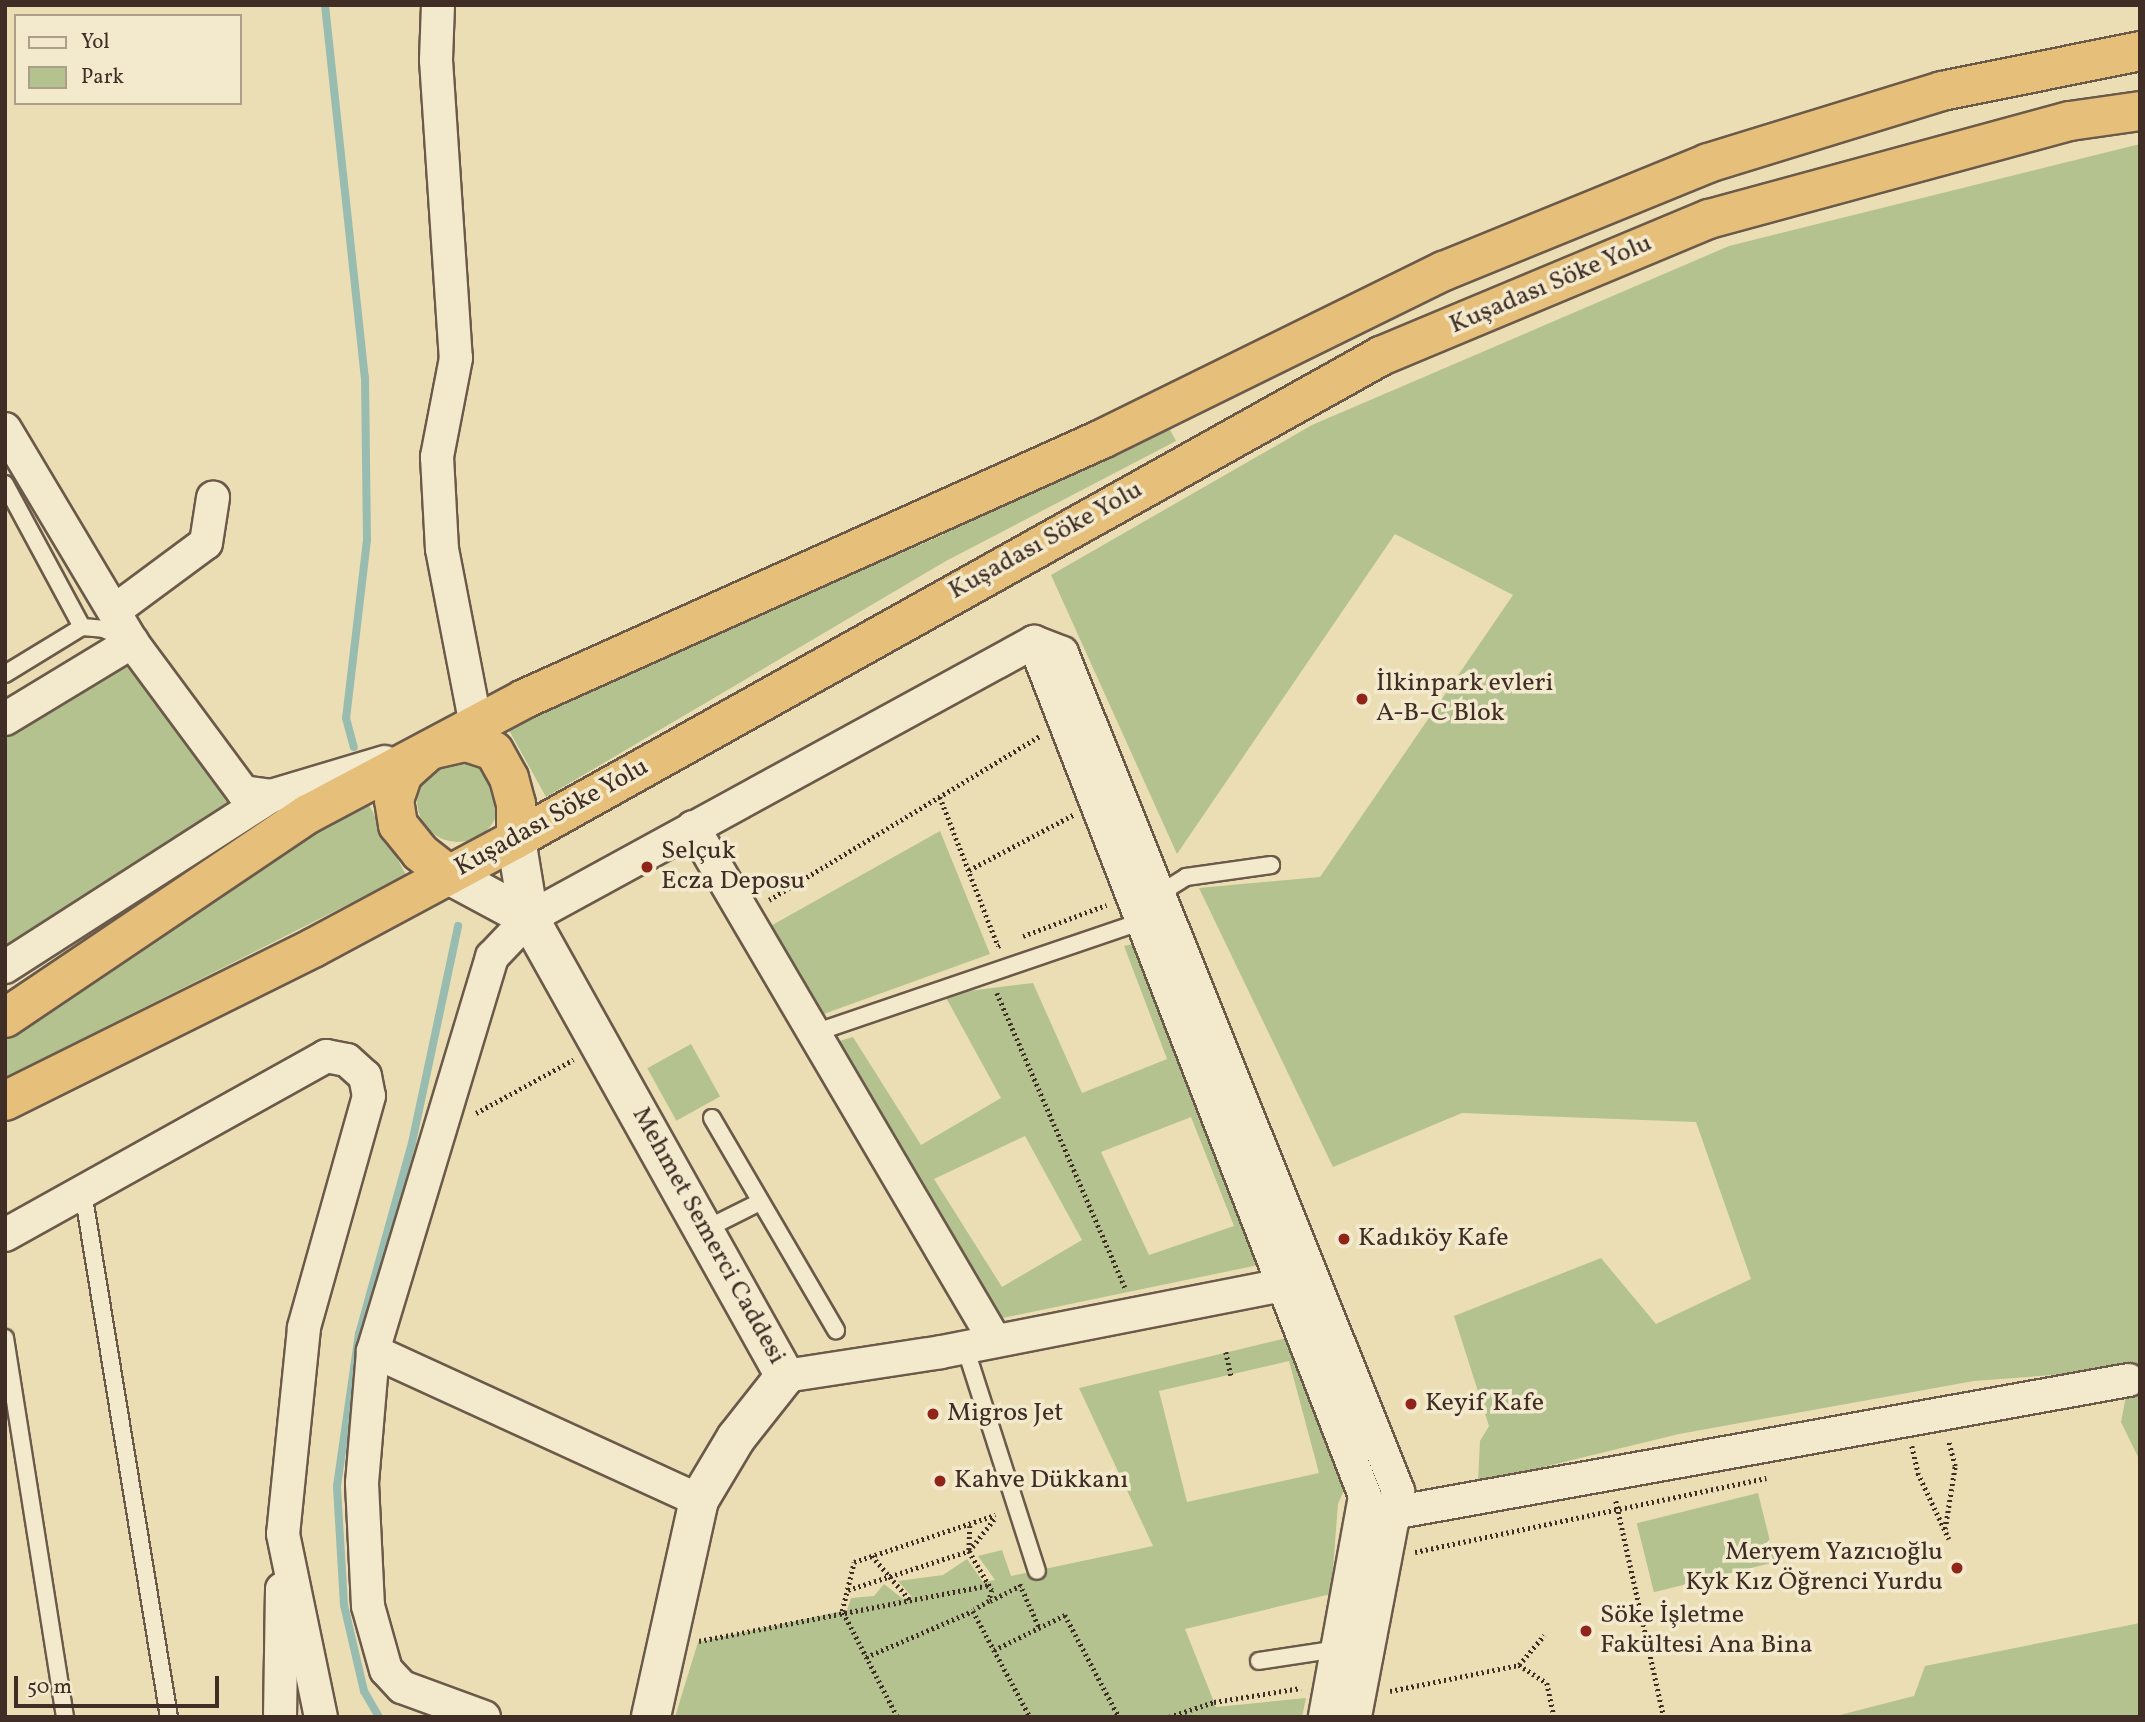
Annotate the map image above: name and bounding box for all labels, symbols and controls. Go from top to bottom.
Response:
legend [14,14,242,105]
text: Yol [81,28,110,57]
text: Park [81,63,124,92]
street label: Kuşadası Söke Yolu [1445,228,1657,342]
street label: Kuşadası Söke Yolu [943,475,1149,607]
place label: İlkinpark evleri A-B-C Blok [1376,668,1553,730]
marker: İlkinpark evleri A-B-C Blok [1354,691,1370,707]
street label: Kuşadası Söke Yolu [449,752,655,884]
place label: Selçuk Ecza Deposu [661,836,805,898]
marker: Selçuk Ecza Deposu [639,859,655,875]
street label: Mehmet Semerci Caddesi [624,1102,792,1370]
place label: Kadıköy Kafe [1358,1223,1509,1255]
marker: Kadıköy Kafe [1336,1231,1352,1247]
place label: Keyif Kafe [1425,1388,1541,1420]
marker: Keyif Kafe [1403,1396,1419,1412]
place label: Migros Jet [947,1398,1063,1430]
marker: Migros Jet [925,1406,941,1422]
place label: Kahve Dükkanı [954,1465,1128,1497]
marker: Kahve Dükkanı [932,1473,948,1489]
place label: Meryem Yazıcıoğlu Kyk Kız Öğrenci Yurdu [1684,1537,1943,1598]
marker: Meryem Yazıcıoğlu Kyk Kız Öğrenci Yurdu [1949,1560,1965,1576]
place label: Söke İşletme Fakültesi Ana Bina [1600,1600,1813,1662]
marker: Söke İşletme Fakültesi Ana Bina [1578,1623,1594,1639]
scale bar [18,1662,222,1706]
text: 50 m [27,1673,72,1702]

